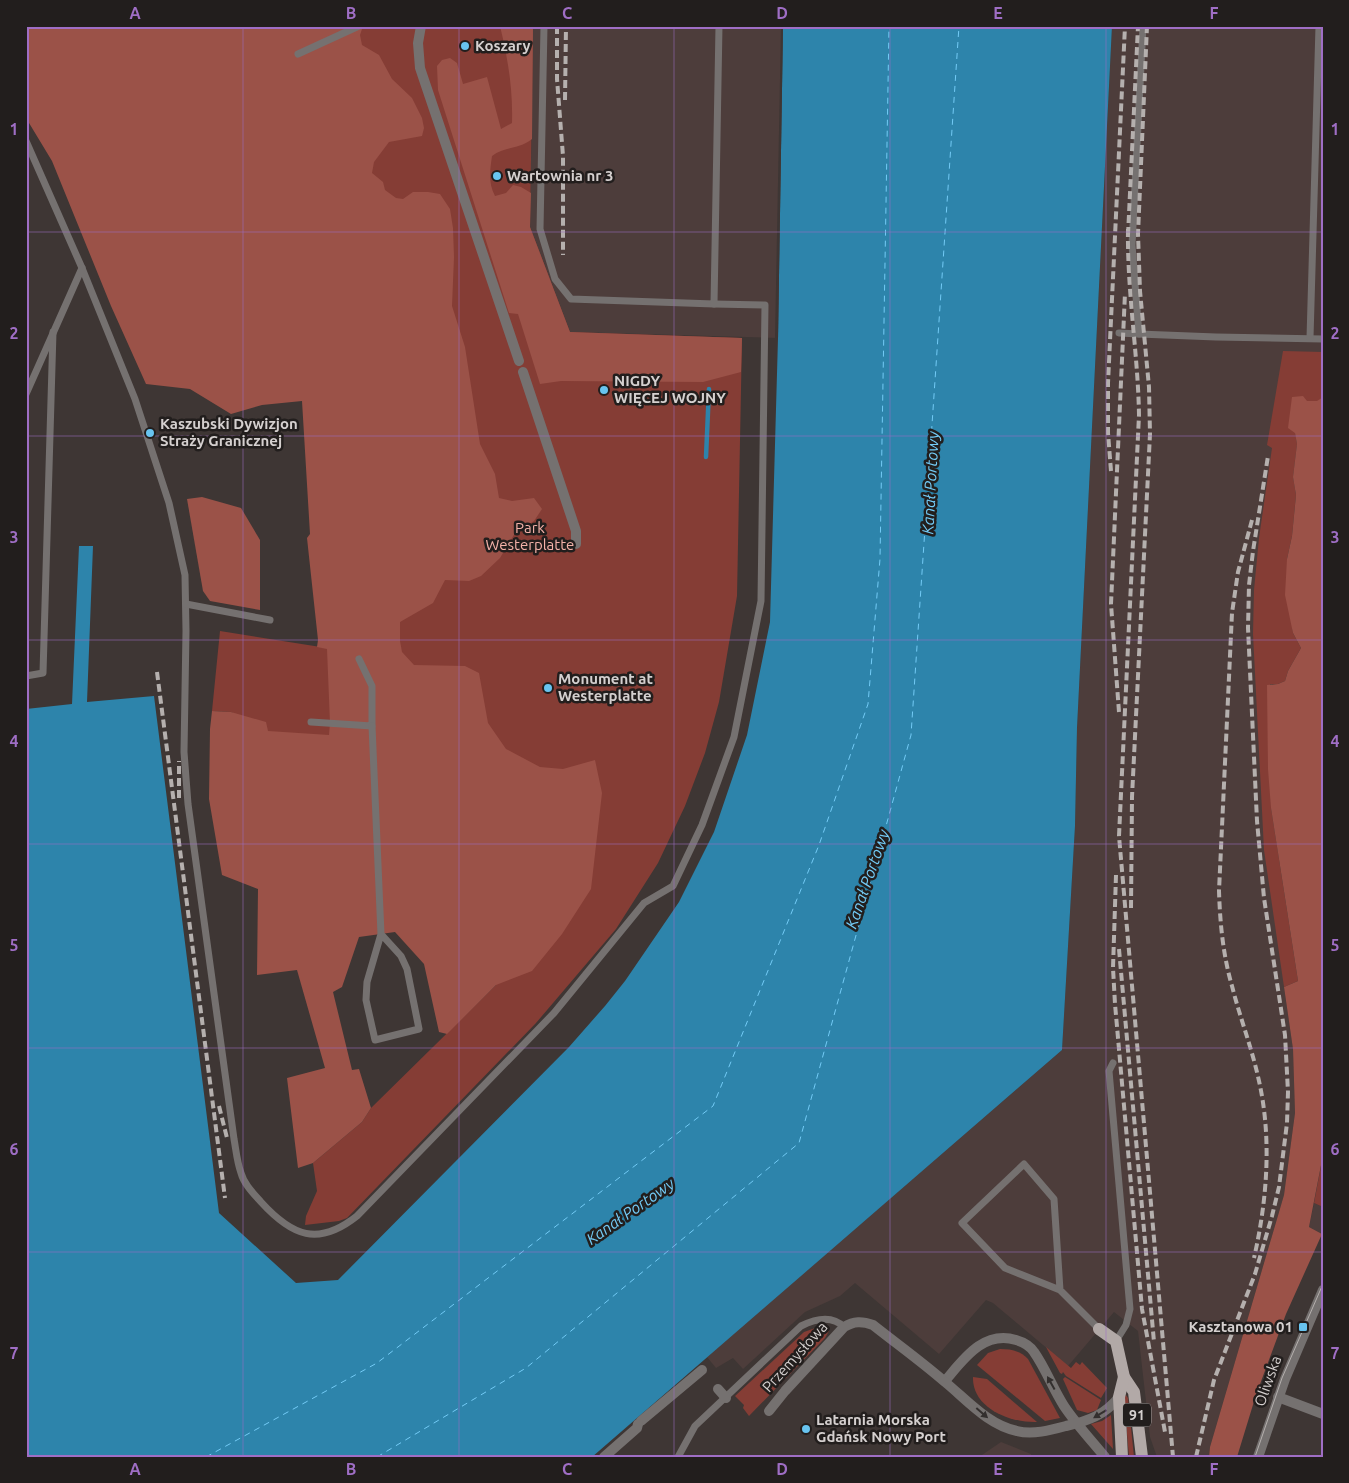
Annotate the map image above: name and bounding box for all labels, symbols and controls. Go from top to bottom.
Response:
text: A [129,4,141,22]
text: B [346,4,356,22]
text: C [562,4,572,22]
text: D [776,4,788,22]
text: E [993,4,1003,22]
text: F [1210,4,1219,22]
place label: Koszary [475,37,530,54]
marker: Koszary [459,40,471,52]
text: 1 [9,120,19,138]
text: 1 [1330,120,1340,138]
place label: Wartownia nr 3 [507,167,614,184]
marker: Wartownia nr 3 [491,170,503,182]
text: 2 [9,324,19,342]
text: 2 [1330,324,1340,342]
place label: NIGDY WIĘCEJ WOJNY [614,372,726,407]
marker: NIGDY WIĘCEJ WOJNY [598,384,610,396]
place label: Kaszubski Dywizjon Straży Granicznej [160,415,298,449]
marker: Kaszubski Dywizjon Straży Granicznej [144,427,156,439]
water label: Kanał Portowy [918,431,942,535]
park label: Park Westerplatte [486,519,574,553]
text: 3 [9,528,19,546]
text: 3 [1330,528,1340,546]
place label: Monument at Westerplatte [558,670,653,704]
marker: Monument at Westerplatte [542,682,554,694]
text: 4 [9,732,19,750]
text: 4 [1330,732,1340,750]
water label: Kanał Portowy [842,827,892,931]
text: 5 [9,936,19,954]
text: 5 [1330,936,1340,954]
text: 6 [9,1140,19,1158]
text: 6 [1330,1140,1340,1158]
water label: Kanał Portowy [583,1174,678,1248]
street label: Przemysłowa [759,1318,831,1395]
place label: Kasztanowa 01 [1188,1318,1293,1335]
marker: Kasztanowa 01 [1297,1321,1309,1333]
text: 7 [9,1344,19,1362]
text: 7 [1330,1344,1340,1362]
street label: Oliwska [1251,1353,1285,1408]
one-way arrow [1047,1376,1055,1390]
road number: 91 [1123,1404,1151,1426]
one-way arrow [975,1407,987,1419]
one-way arrow [1094,1409,1107,1418]
place label: Latarnia Morska Gdańsk Nowy Port [816,1411,946,1445]
marker: Latarnia Morska Gdańsk Nowy Port [800,1423,812,1435]
text: A [129,1460,141,1478]
text: B [346,1460,356,1478]
text: C [562,1460,572,1478]
text: D [776,1460,788,1478]
text: E [993,1460,1003,1478]
text: F [1210,1460,1219,1478]

